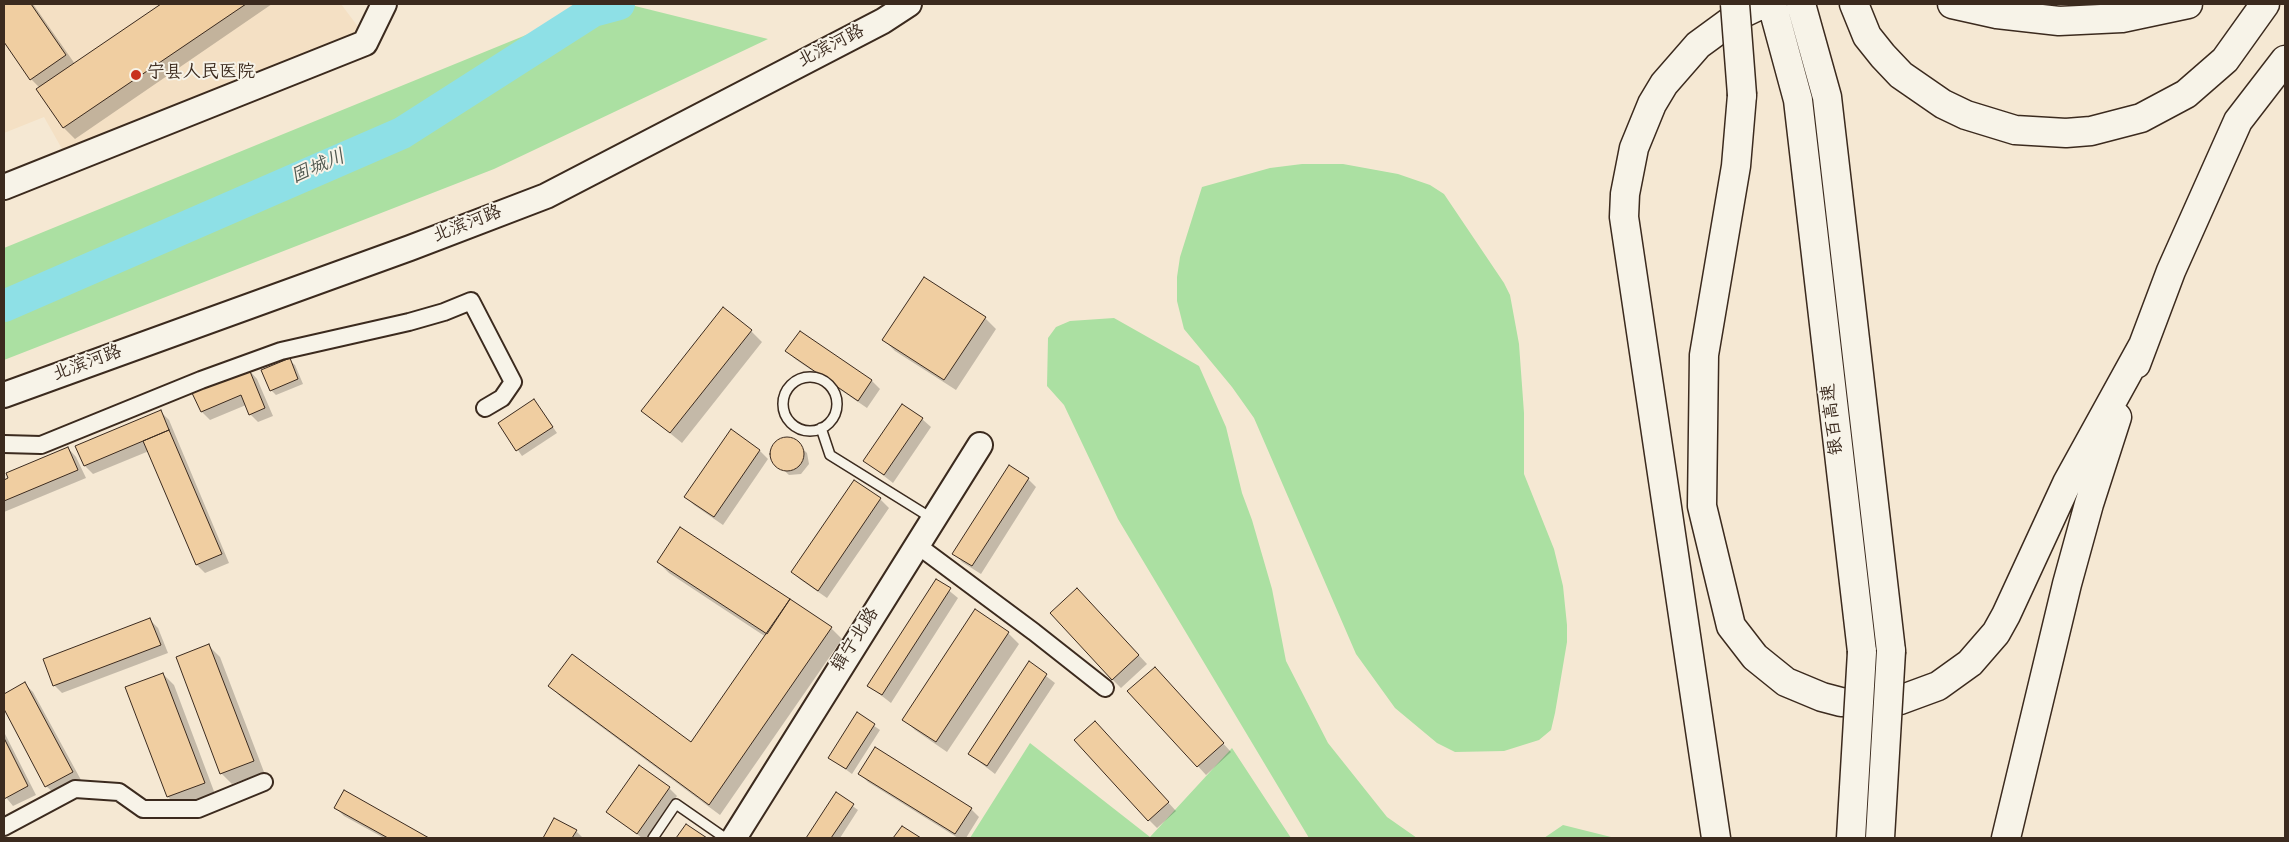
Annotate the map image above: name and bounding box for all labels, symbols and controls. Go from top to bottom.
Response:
street label: 北滨河路 [795,22,869,74]
place label: 宁县人民医院 [147,64,255,86]
marker: 宁县人民医院 [129,68,143,82]
water label: 固城川 [288,147,350,191]
street label: 北滨河路 [431,203,505,249]
street label: 北滨河路 [50,343,126,387]
street label: 银百高速 [1820,382,1850,456]
street label: 辑宁北路 [829,605,885,677]

